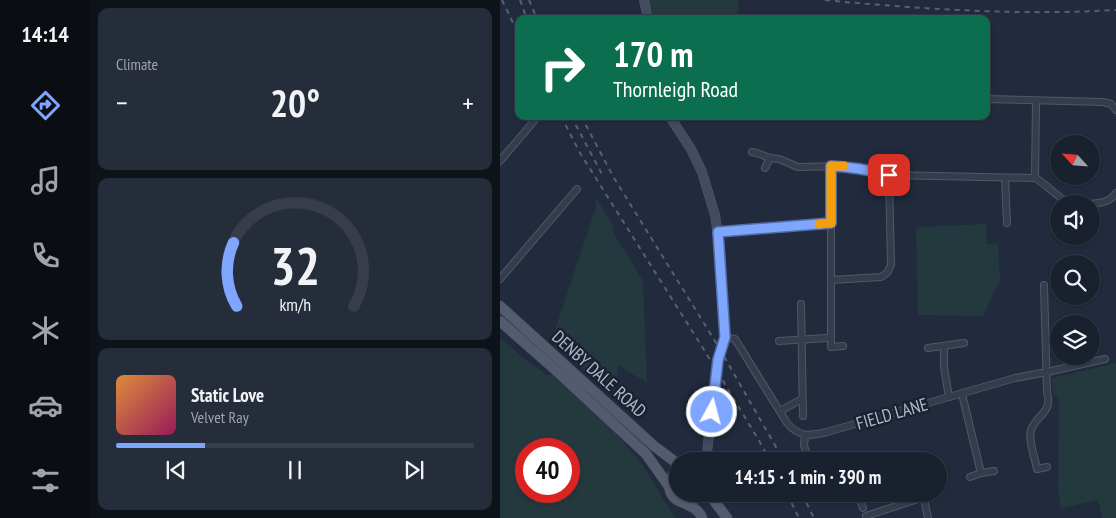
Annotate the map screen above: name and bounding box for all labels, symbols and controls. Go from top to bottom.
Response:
text: 14:14 [21,20,69,48]
text: 170 m [613,31,694,77]
icon: right [530,35,595,100]
text: Climate [116,54,158,74]
text: Thornleigh Road [613,75,738,103]
text: 20° [270,78,320,127]
text: − [116,84,128,121]
text: + [462,84,474,121]
icon: directions [28,88,63,123]
north arrow [1050,135,1100,185]
map controls [1050,135,1100,365]
pin [868,154,910,196]
icon: arrive [875,161,903,189]
icon: music [28,163,63,198]
button: sound [1050,195,1100,245]
text: 32 [270,232,320,299]
icon: phone [28,238,63,273]
button: search [1050,255,1100,305]
text: km/h [279,293,311,316]
icon: climate [28,313,63,348]
button: layers [1050,315,1100,365]
street label: DENBY DALE ROAD [547,325,651,422]
text: Static Love [191,383,264,407]
position arrow [685,385,737,437]
icon: car [28,388,63,423]
street label: FIELD LANE [853,392,930,435]
text: Velvet Ray [191,407,249,427]
speed limit sign: 40 [515,438,580,503]
icon: previous [162,456,190,484]
icon: pause [281,456,309,484]
icon: next [400,456,428,484]
icon: filters [28,463,63,498]
text: 14:15 · 1 min · 390 m [735,465,881,489]

